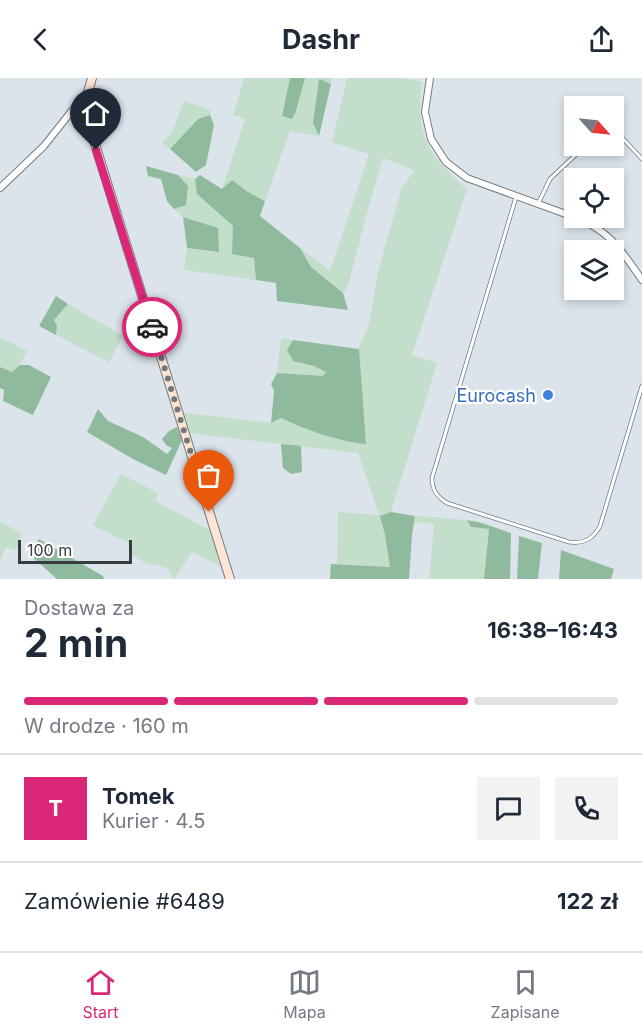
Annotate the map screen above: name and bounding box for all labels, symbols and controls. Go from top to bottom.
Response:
icon: back [24,23,57,56]
text: Dashr [282,23,360,56]
icon: share [585,23,618,56]
pin [70,88,121,150]
north arrow [564,96,624,156]
map controls [564,96,624,300]
icon: home [79,97,112,130]
button: locate [564,168,624,228]
button: layers [564,240,624,300]
courier [122,297,182,357]
icon: car [136,311,169,344]
place label: Eurocash [457,385,536,406]
marker: Eurocash [541,388,555,402]
pin [183,450,234,512]
icon: bag [192,459,225,492]
scale bar [18,537,132,564]
text: 100 m [27,540,72,560]
text: Dostawa za [24,596,134,620]
text: 16:38–16:43 [487,617,618,643]
text: 2 min [24,619,128,666]
text: W drodze · 160 m [24,714,189,738]
button: chat [477,777,540,840]
button: phone [555,777,618,840]
text: Tomek [102,783,174,809]
text: T [48,795,63,821]
text: Kurier · 4.5 [102,809,205,833]
text: Zamówienie #6489 [24,888,225,914]
text: 122 zł [557,888,618,914]
tab: Start [82,966,119,1022]
tab: Mapa [283,966,326,1022]
tab: Zapisane [491,966,560,1022]

